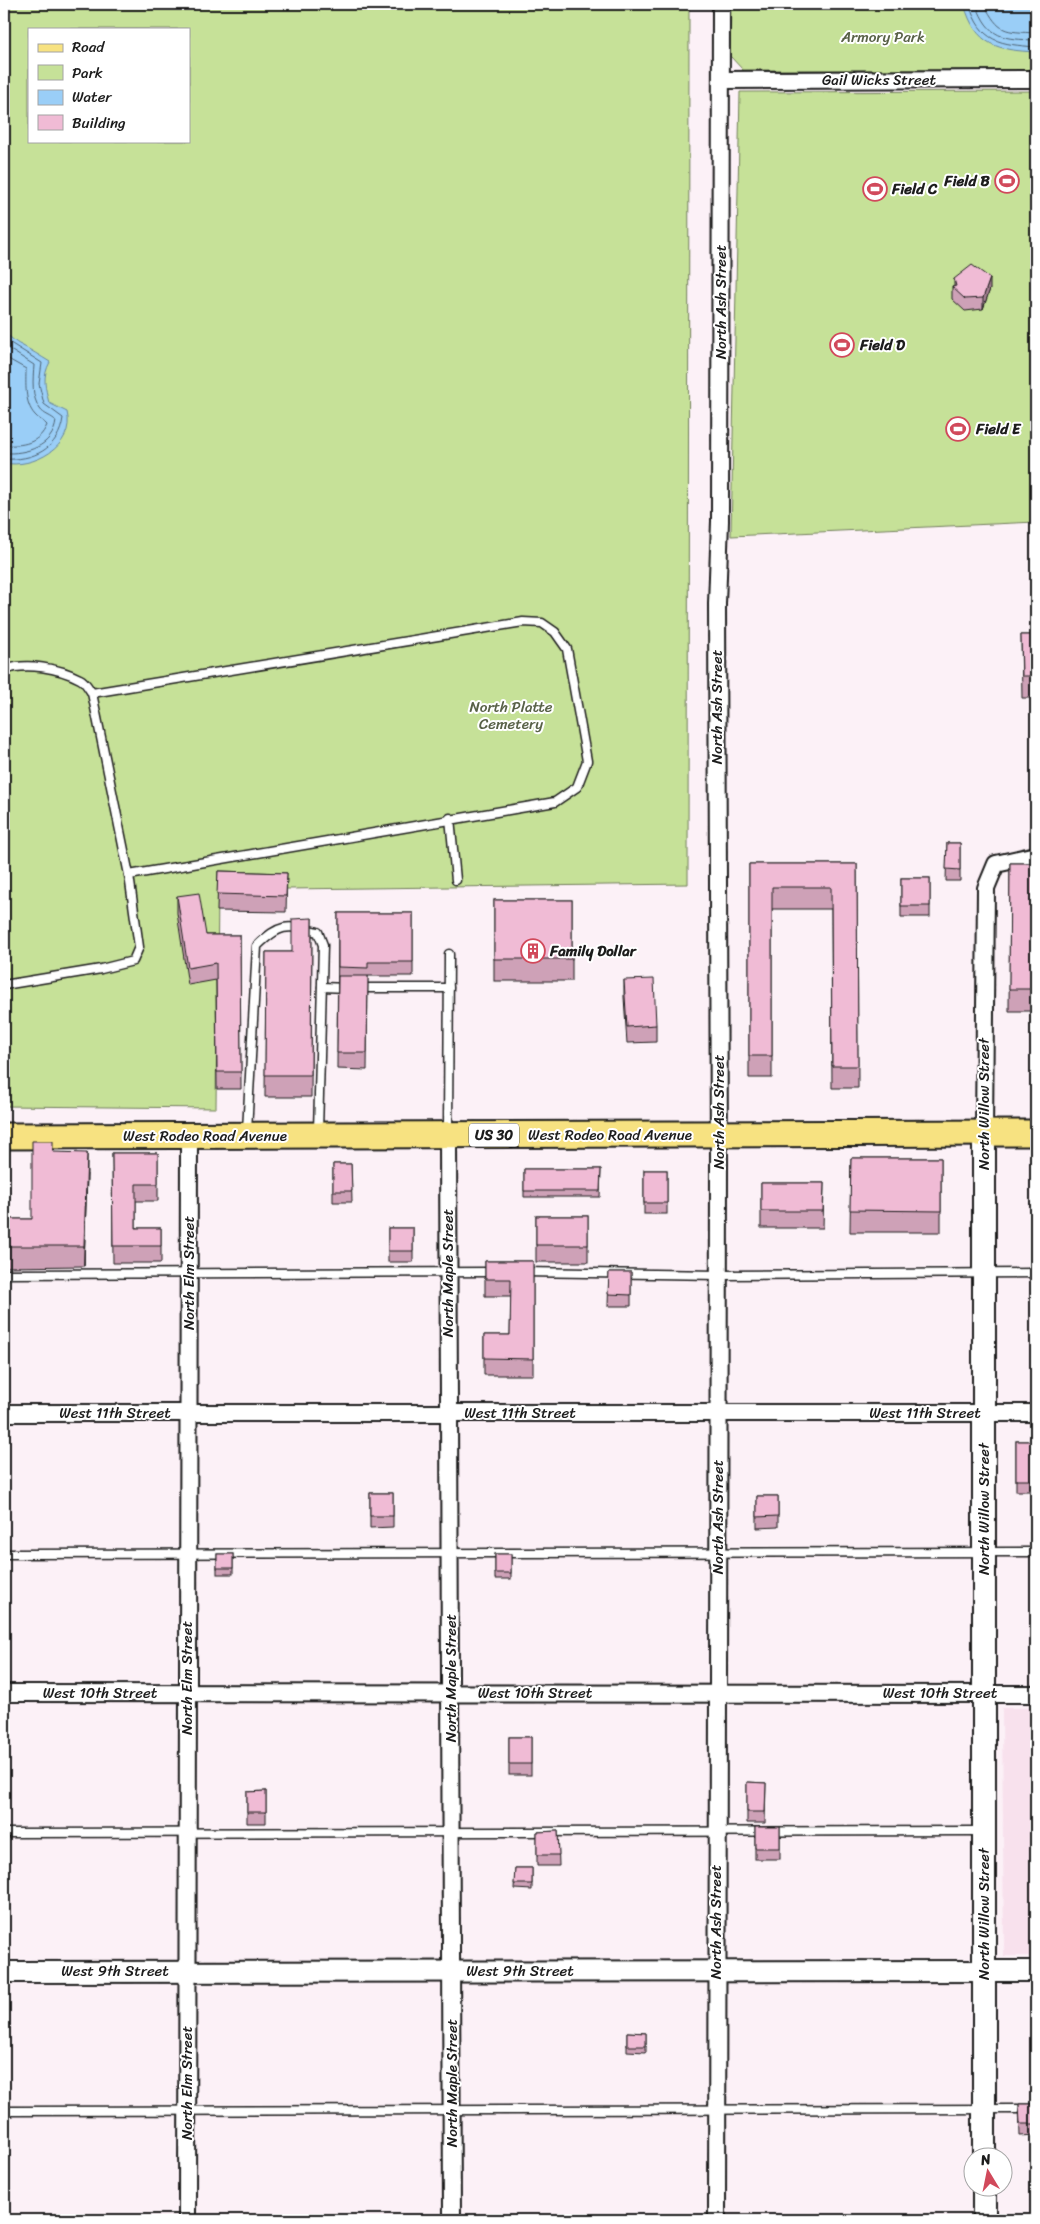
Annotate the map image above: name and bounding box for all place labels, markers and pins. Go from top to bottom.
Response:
place label: Field B [943,168,990,194]
sports icon: Field B [994,168,1020,194]
sports icon: Field C [862,176,888,202]
place label: Field C [891,176,938,202]
sports icon: Field D [829,332,855,358]
place label: Field D [859,332,906,358]
sports icon: Field E [945,416,971,442]
place label: Field E [975,416,1022,442]
building icon: Family Dollar [520,938,546,964]
place label: Family Dollar [549,938,638,964]

